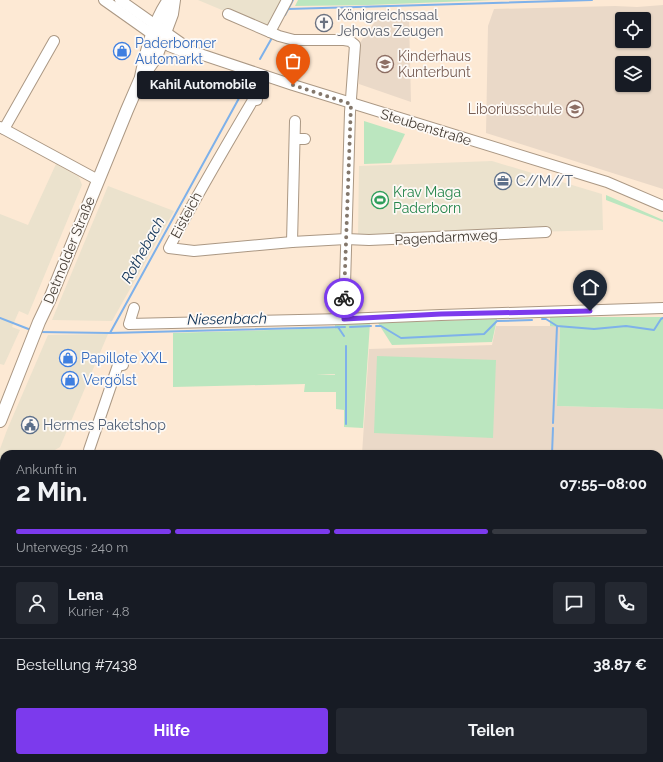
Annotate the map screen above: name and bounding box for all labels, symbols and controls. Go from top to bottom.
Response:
place label: Königreichssaal Jehovas Zeugen [337,7,443,39]
map controls [615,12,651,92]
button: locate [615,12,651,48]
church icon: Königreichssaal Jehovas Zeugen [314,13,334,33]
place label: Paderborner Automarkt [135,35,216,67]
shop icon: Paderborner Automarkt [112,41,132,61]
pin [276,44,310,85]
place label: Kinderhaus Kunterbunt [398,48,471,80]
icon: bag [282,50,304,72]
school or university icon: Kinderhaus Kunterbunt [375,54,395,74]
button: layers [615,56,651,92]
callout: Kahil Automobile [137,71,269,99]
text: Kahil Automobile [150,77,256,92]
school or university icon: Liboriusschule [565,99,585,119]
place label: Liboriusschule [468,101,562,117]
street label: Steubenstraße [379,106,473,148]
office icon: C//M//T [493,171,513,191]
place label: C//M//T [516,173,573,189]
place label: Krav Maga Paderborn [393,184,461,216]
street label: Eisteich [167,189,205,241]
sports icon: Krav Maga Paderborn [370,190,390,210]
street label: Detmolder Straße [40,194,98,306]
water label: Rothebach [117,214,169,286]
street label: Pagendarmweg [394,226,498,248]
pin [573,270,607,311]
icon: home [579,276,601,298]
courier [324,278,364,318]
icon: bike [333,287,355,309]
water label: Niesenbach [187,309,267,329]
shop icon: Papillote XXL [58,348,78,368]
place label: Papillote XXL [81,350,167,366]
shop icon: Vergölst [60,370,80,390]
place label: Vergölst [83,372,137,388]
public building icon: Hermes Paketshop [20,415,40,435]
place label: Hermes Paketshop [43,417,166,433]
text: Ankunft in [16,462,77,477]
text: 07:55–08:00 [560,475,647,493]
text: 2 Min. [16,477,88,507]
text: Unterwegs · 240 m [16,540,128,555]
button: person [16,582,58,624]
button: chat [553,582,595,624]
button: phone [605,582,647,624]
text: Lena [68,586,103,604]
text: Kurier · 4.8 [68,604,130,619]
text: Bestellung #7438 [16,656,137,674]
text: 38.87 € [593,656,647,674]
button: Hilfe [16,708,328,754]
button: Teilen [336,708,647,754]

